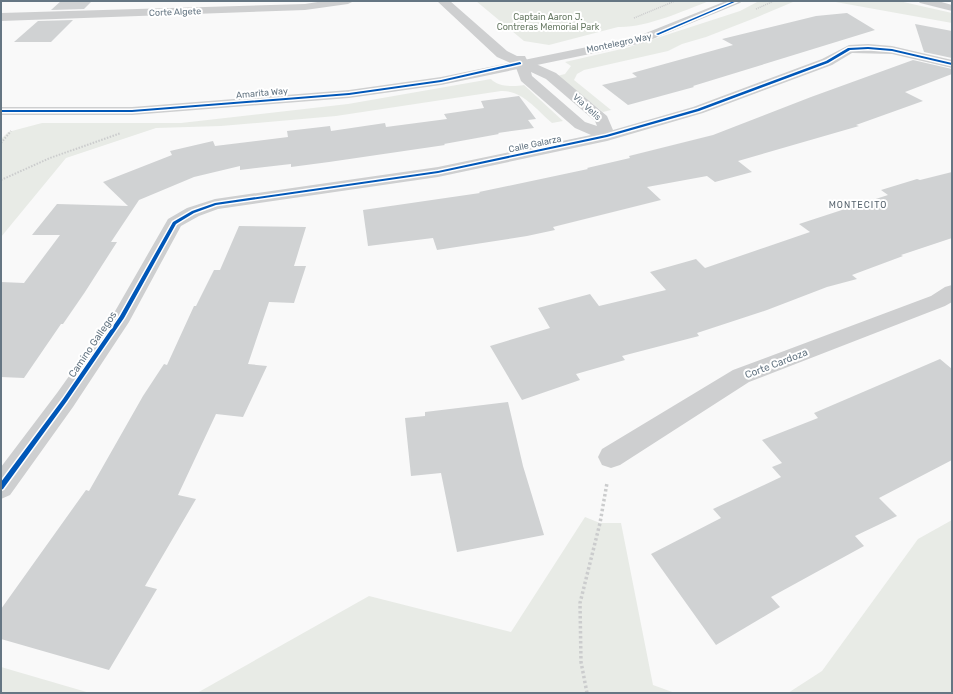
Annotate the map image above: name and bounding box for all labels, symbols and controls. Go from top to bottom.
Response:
street label: Corte Algete [149,6,201,18]
park label: Captain Aaron J. Contreras Memorial Park [497,12,600,32]
street label: Montelegro Way [586,31,652,55]
street label: Amarita Way [236,86,288,100]
street label: Via Velis [571,92,603,122]
street label: Calle Galarza [508,134,562,154]
district label: MONTECITO [829,200,887,210]
street label: Camino Gallegos [66,309,119,380]
street label: Corte Cardoza [743,346,809,381]

